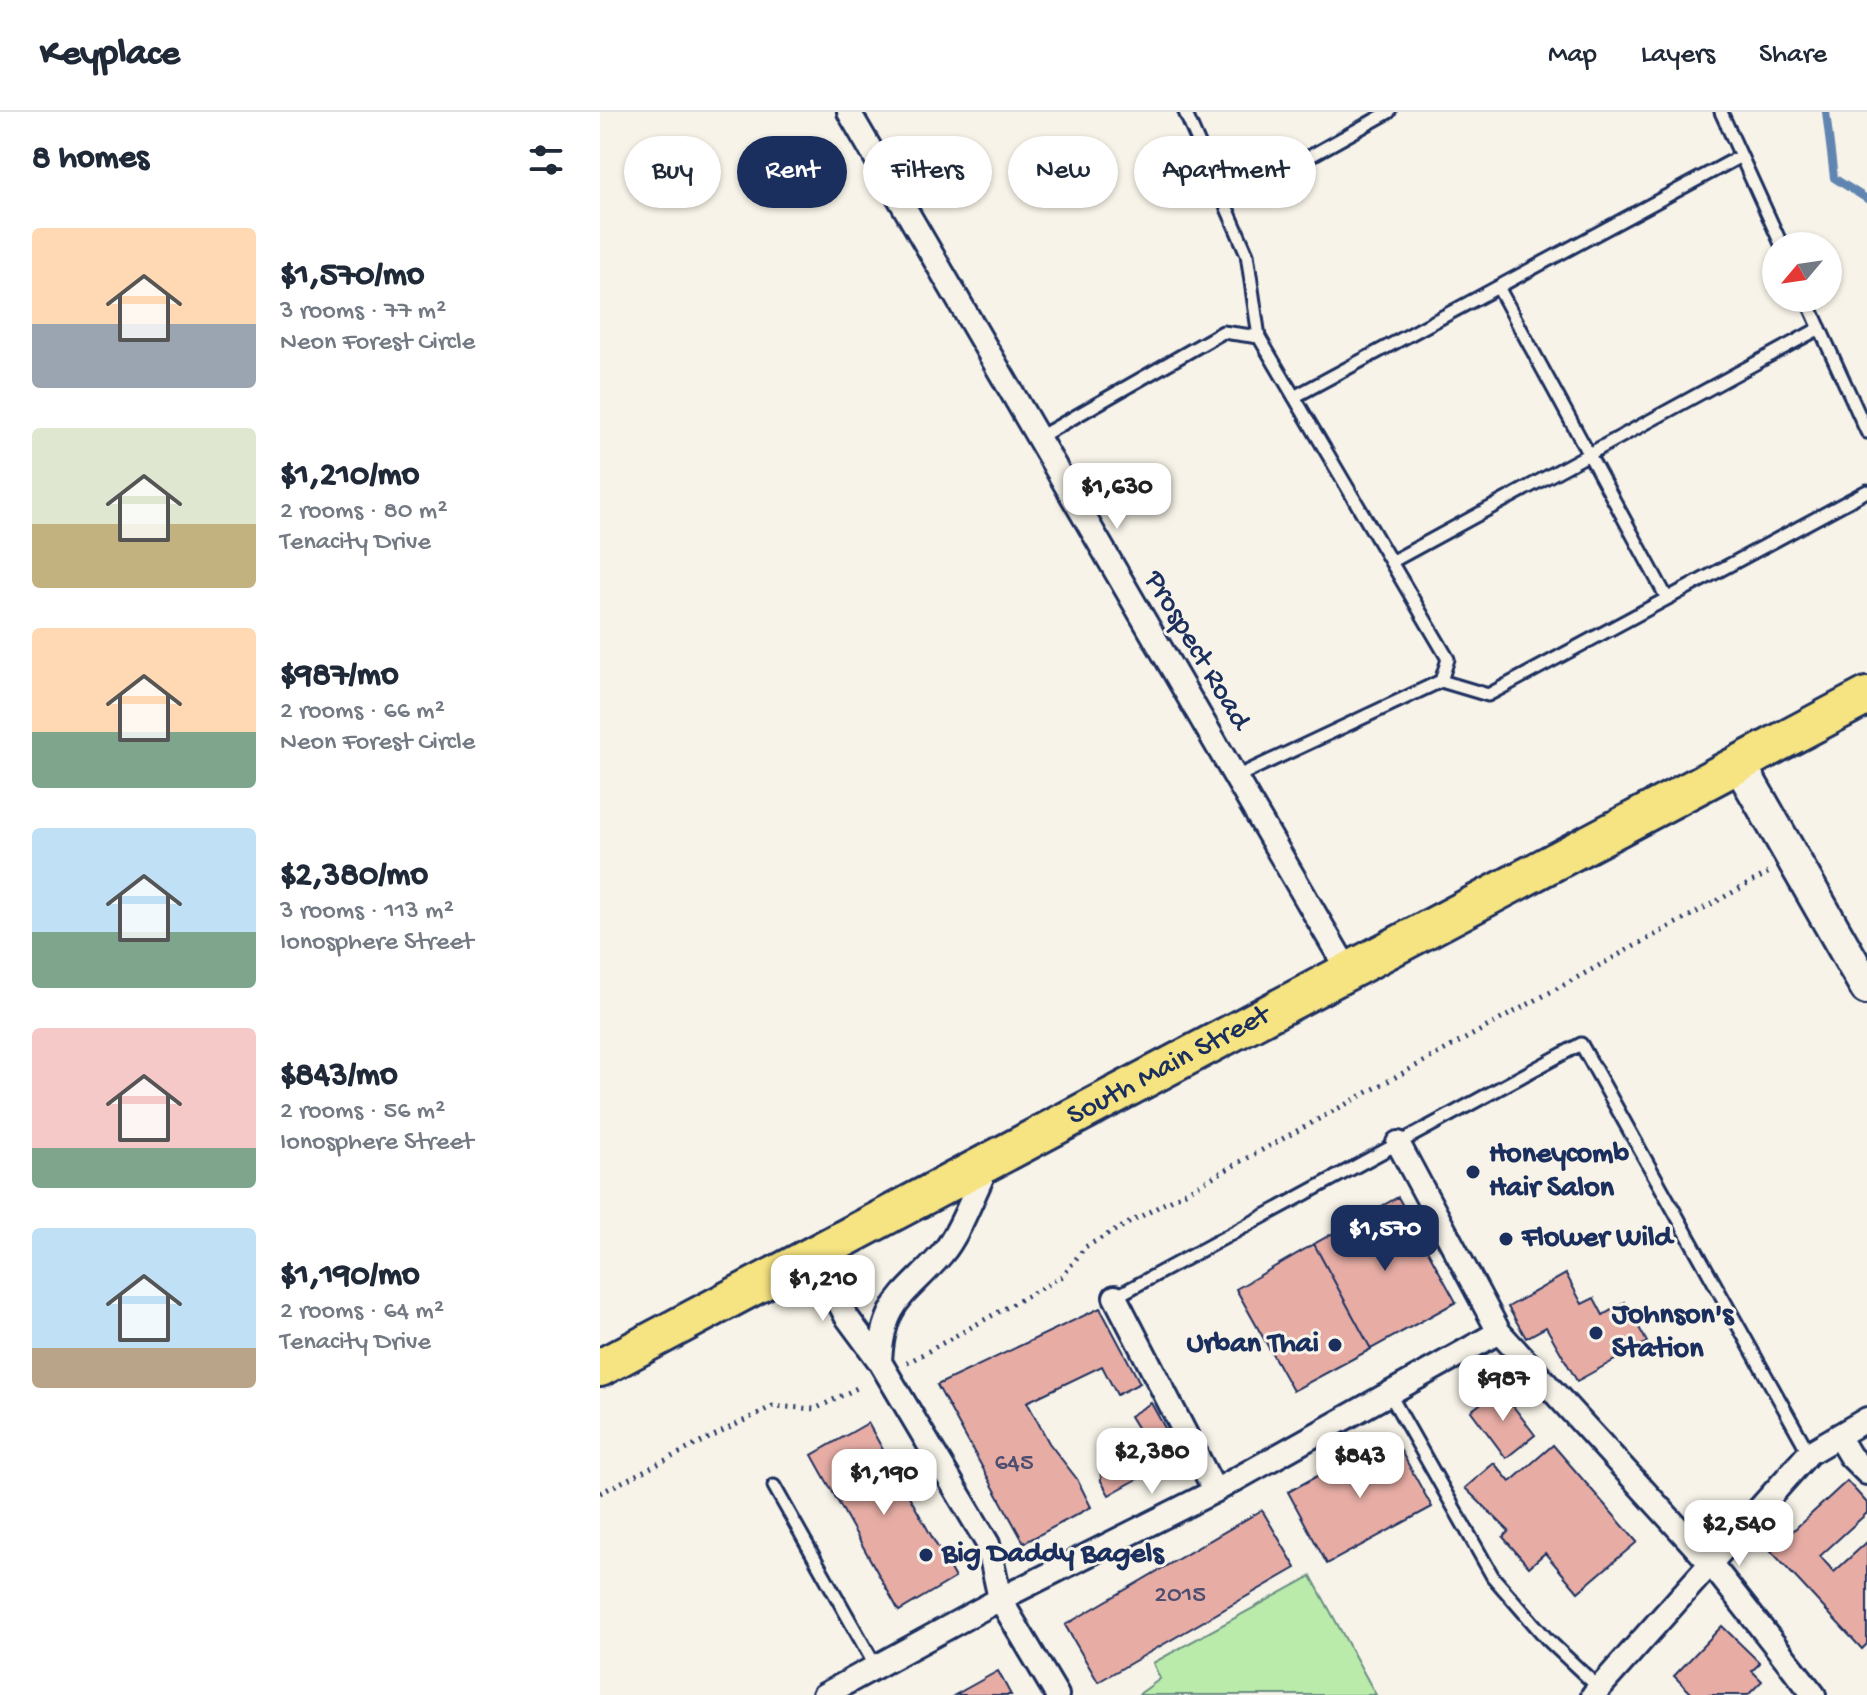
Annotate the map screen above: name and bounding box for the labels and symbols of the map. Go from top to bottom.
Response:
north arrow [1762,232,1842,312]
pin: $1,630 [1052,463,1182,531]
street label: Prospect Road [1134,564,1258,739]
street label: South Main Street [1062,997,1279,1134]
place label: Honeycomb Hair Salon [1489,1138,1629,1207]
marker: Honeycomb Hair Salon [1464,1163,1482,1181]
pin: $1,570 [1320,1205,1450,1273]
place label: Flower Wild [1521,1222,1676,1257]
marker: Flower Wild [1497,1230,1515,1248]
pin: $1,210 [758,1255,888,1323]
place label: Johnson's Station [1611,1299,1735,1368]
marker: Johnson's Station [1587,1324,1605,1342]
place label: Urban Thai [1186,1328,1319,1363]
marker: Urban Thai [1326,1336,1344,1354]
pin: $987 [1456,1355,1550,1423]
pin: $2,380 [1087,1428,1217,1496]
pin: $843 [1313,1432,1407,1500]
pin: $1,190 [819,1449,949,1517]
house number: 645 [994,1449,1034,1480]
pin: $2,540 [1674,1500,1804,1568]
place label: Big Daddy Bagels [941,1538,1165,1573]
marker: Big Daddy Bagels [917,1546,935,1564]
house number: 2015 [1154,1581,1206,1612]

